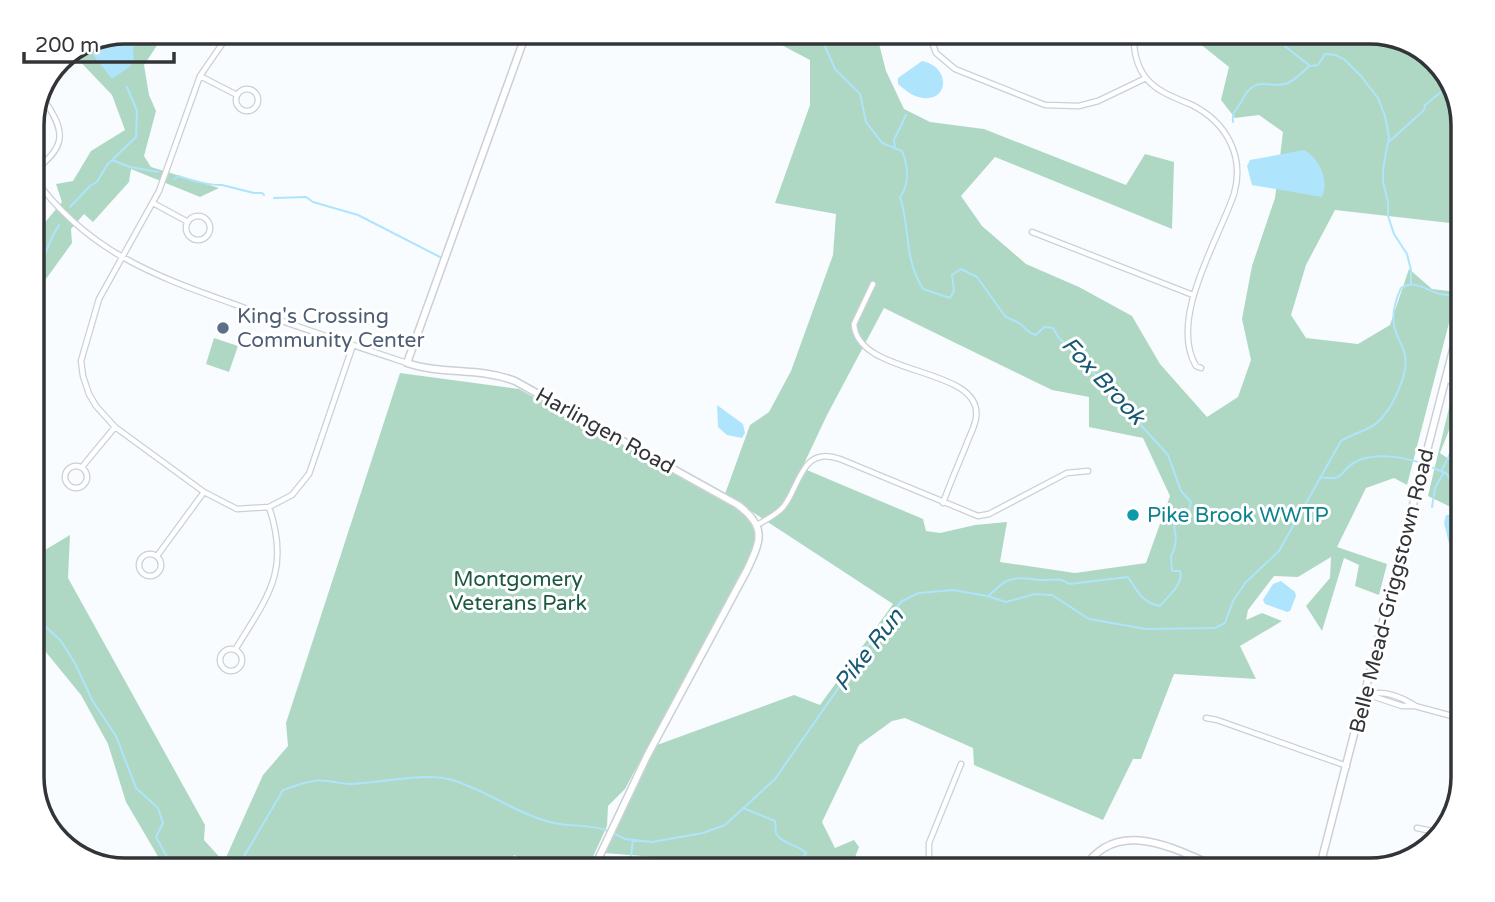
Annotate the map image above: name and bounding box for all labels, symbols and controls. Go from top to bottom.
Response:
scale bar [24,21,175,65]
text: 200 m [35,33,99,58]
place label: King's Crossing Community Center [237,304,424,353]
marker: King's Crossing Community Center [215,320,231,336]
water label: Fox Brook [1055,331,1152,432]
street label: Harlingen Road [531,382,679,480]
street label: Belle Mead-Griggstown Road [1345,446,1439,736]
place label: Pike Brook WWTP [1147,503,1329,528]
marker: Pike Brook WWTP [1125,507,1141,523]
park label: Montgomery Veterans Park [449,567,587,616]
water label: Pike Run [828,602,910,697]

